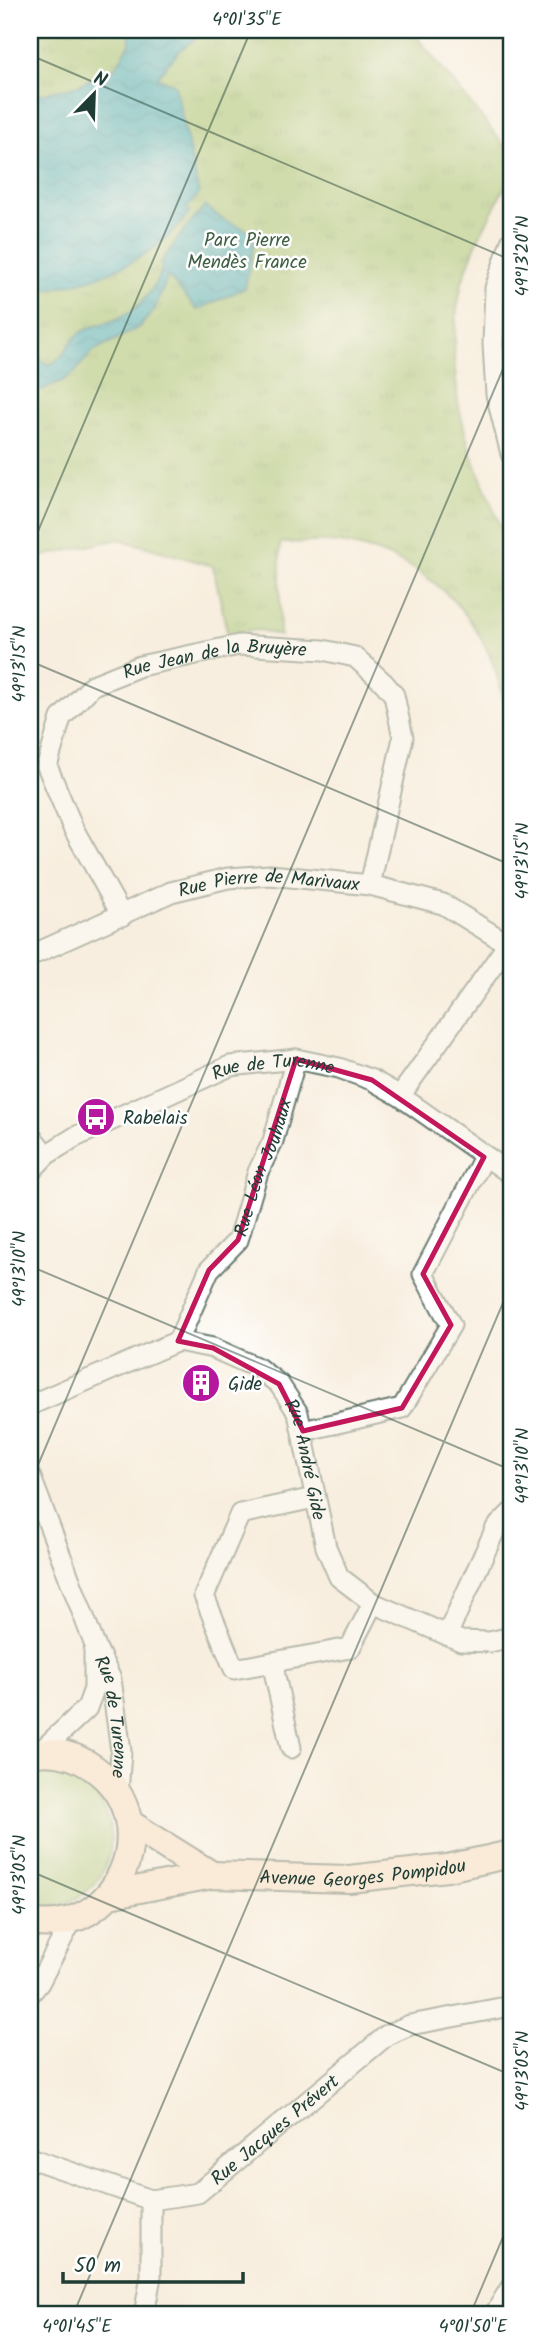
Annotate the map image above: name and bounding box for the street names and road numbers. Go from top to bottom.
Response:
street label: Rue Jean de la Bruyère [118,632,308,689]
street label: Rue Pierre de Marivaux [175,862,362,907]
street label: Rue de Turenne [207,1046,337,1090]
street label: Rue Léon Jouhaux [227,1095,301,1240]
street label: Rue André Gide [275,1393,333,1523]
street label: Rue de Turenne [85,1651,134,1780]
street label: Avenue Georges Pompidou [259,1851,469,1896]
street label: Rue Jacques Prévert [204,2067,347,2194]

